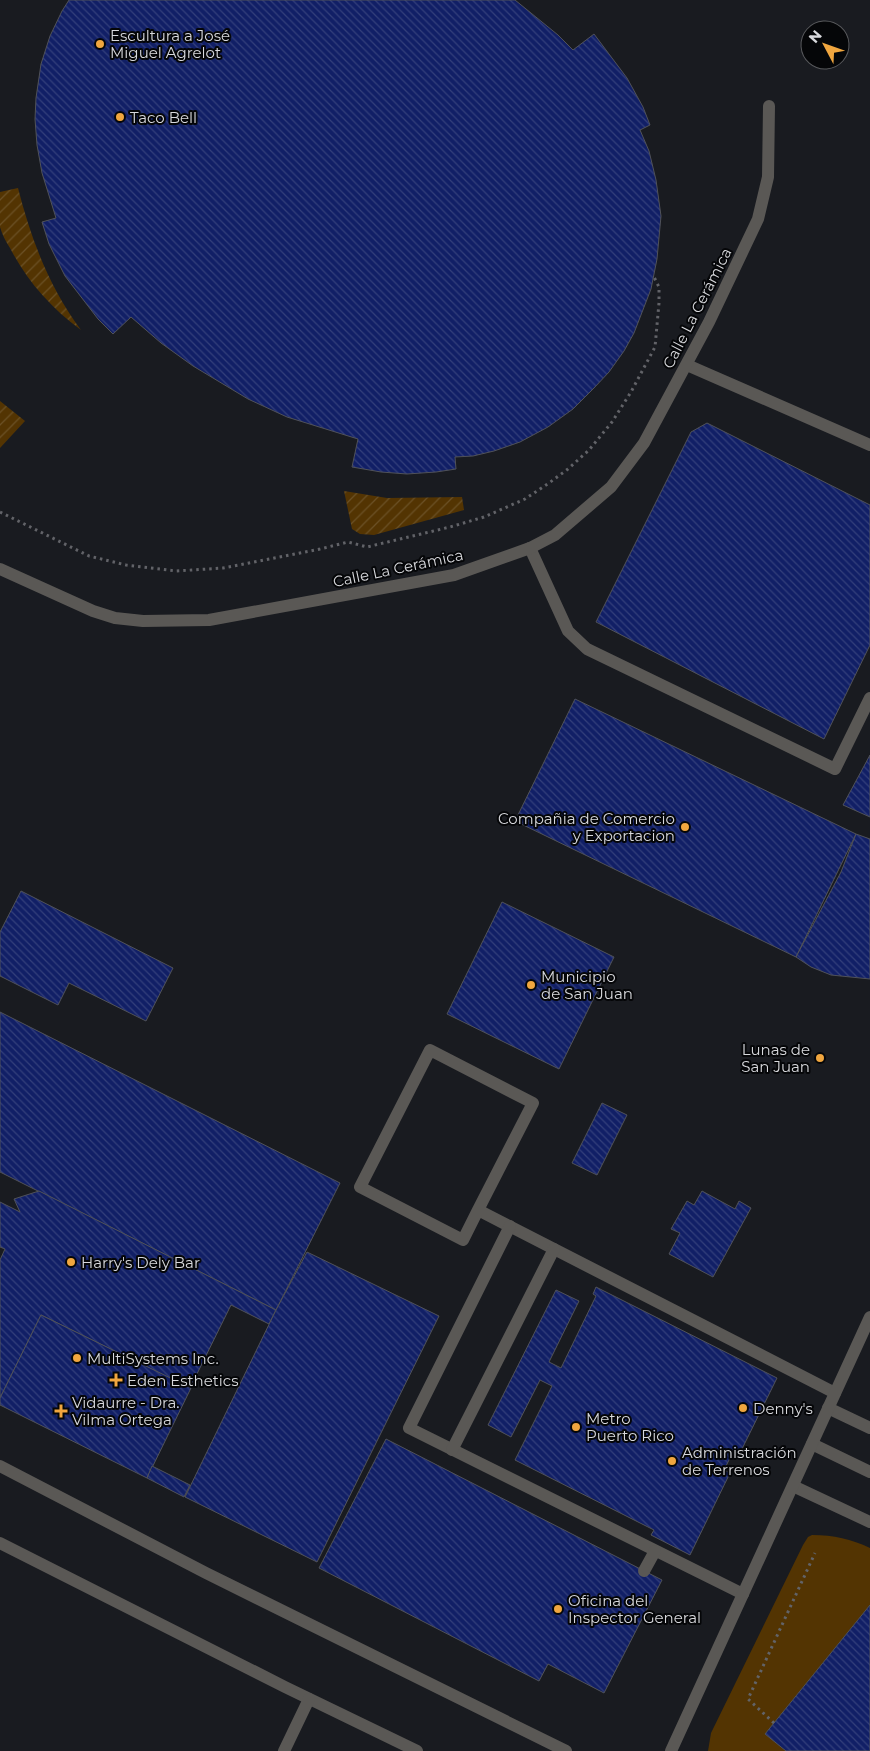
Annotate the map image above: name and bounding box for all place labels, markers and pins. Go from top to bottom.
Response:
place label: Escultura a José Miguel Agrelot [110,26,230,62]
marker: Escultura a José Miguel Agrelot [94,38,106,50]
place label: Taco Bell [130,108,197,127]
marker: Taco Bell [114,111,126,123]
place label: Compañia de Comercio y Exportacion [498,809,675,845]
marker: Compañia de Comercio y Exportacion [679,821,691,833]
place label: Municipio de San Juan [541,967,633,1003]
marker: Municipio de San Juan [525,979,537,991]
place label: Lunas de San Juan [741,1040,810,1076]
marker: Lunas de San Juan [814,1052,826,1064]
place label: Harry's Dely Bar [81,1253,200,1272]
marker: Harry's Dely Bar [65,1256,77,1268]
place label: MultiSystems Inc. [87,1349,219,1368]
marker: MultiSystems Inc. [71,1352,83,1364]
place label: Eden Esthetics [127,1371,239,1390]
marker: Eden Esthetics [109,1373,123,1387]
place label: Vidaurre - Dra. Vilma Ortega [72,1393,180,1429]
place label: Denny's [753,1399,813,1418]
marker: Denny's [737,1402,749,1414]
marker: Vidaurre - Dra. Vilma Ortega [54,1404,68,1418]
place label: Metro Puerto Rico [586,1409,674,1445]
marker: Metro Puerto Rico [570,1421,582,1433]
place label: Administración de Terrenos [682,1443,797,1479]
marker: Administración de Terrenos [666,1455,678,1467]
place label: Oficina del Inspector General [568,1591,701,1627]
marker: Oficina del Inspector General [552,1603,564,1615]

